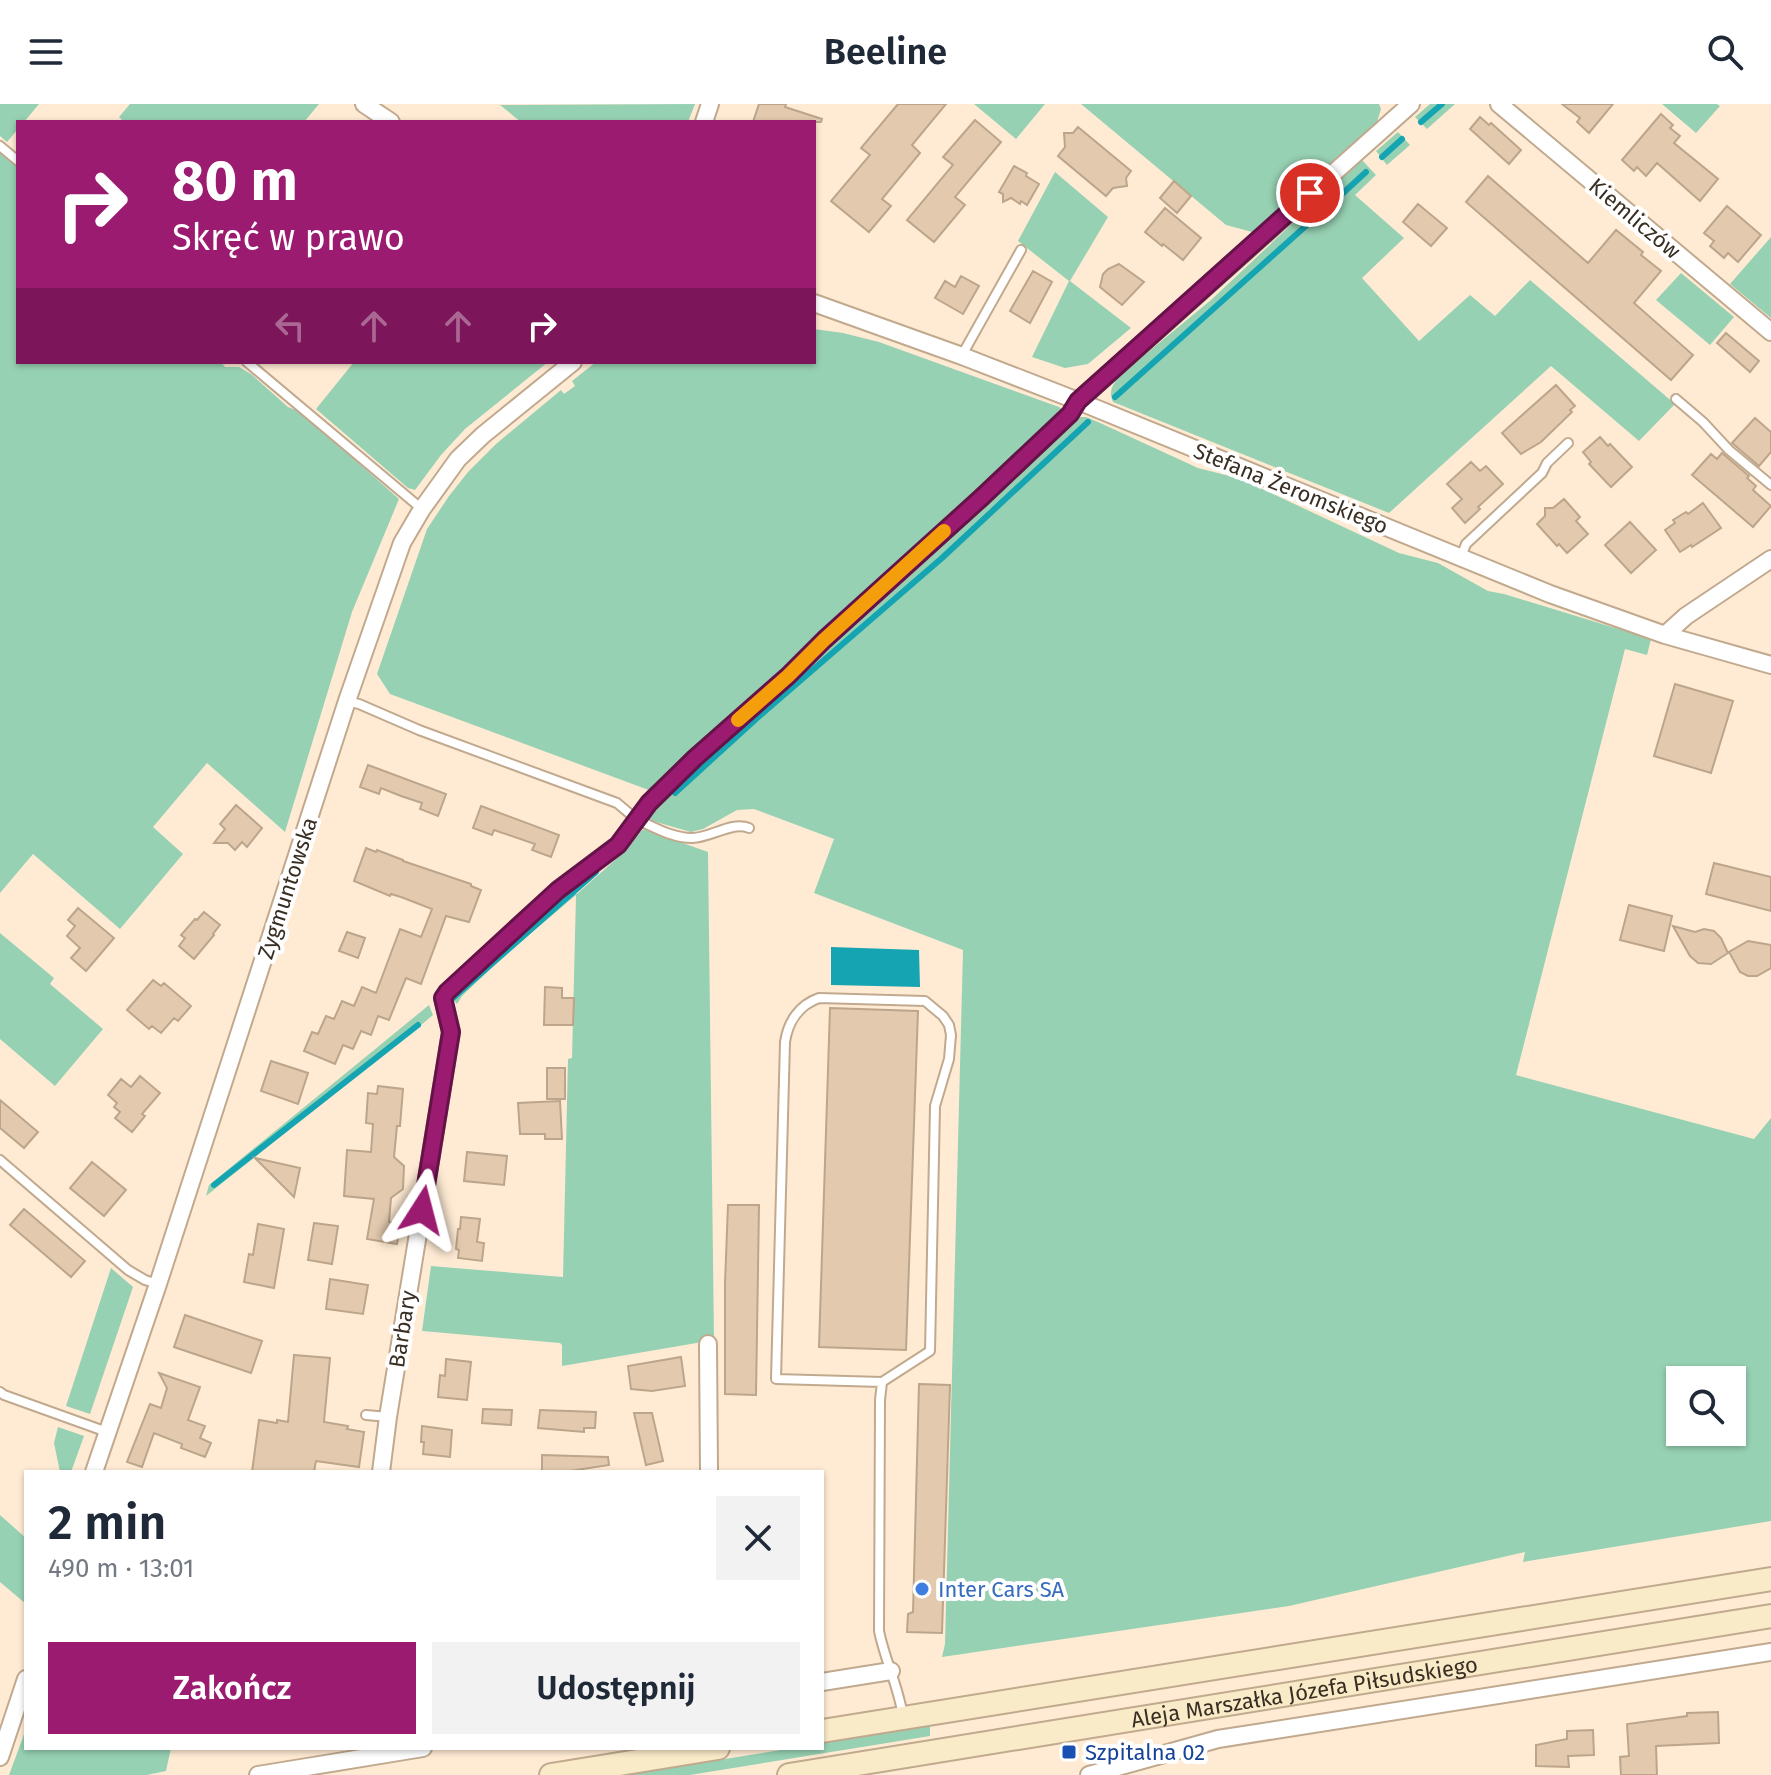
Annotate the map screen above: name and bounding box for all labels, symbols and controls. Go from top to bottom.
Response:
icon: menu [24,30,68,74]
text: Beeline [824,30,947,74]
icon: search [1703,30,1747,74]
text: 80 m [172,148,298,215]
icon: right [40,152,144,256]
pin [1276,159,1344,227]
icon: arrive [1288,171,1332,215]
street label: Kiemliczów [1583,172,1686,265]
text: Skręć w prawo [172,216,405,260]
icon: left [268,304,312,348]
icon: ahead [352,304,396,348]
icon: ahead [436,304,480,348]
icon: right [520,304,564,348]
street label: Stefana Żeromskiego [1190,437,1392,540]
street label: Zygmuntowska [252,814,323,962]
position arrow [380,1168,464,1252]
street label: Barbary [383,1288,422,1370]
map controls [1666,1366,1746,1446]
button: search [1666,1366,1746,1446]
text: 2 min [48,1494,166,1552]
button: close [716,1496,800,1580]
text: 490 m · 13:01 [48,1553,194,1584]
place label: Inter Cars SA [938,1576,1065,1603]
marker: Inter Cars SA [913,1580,931,1598]
button: Zakończ [48,1642,416,1734]
button: Udostępnij [432,1642,800,1734]
street label: Aleja Marszałka Józefa Piłsudskiego [1129,1651,1480,1733]
place label: Szpitalna 02 [1085,1739,1205,1766]
marker: Szpitalna 02 [1060,1743,1078,1761]

